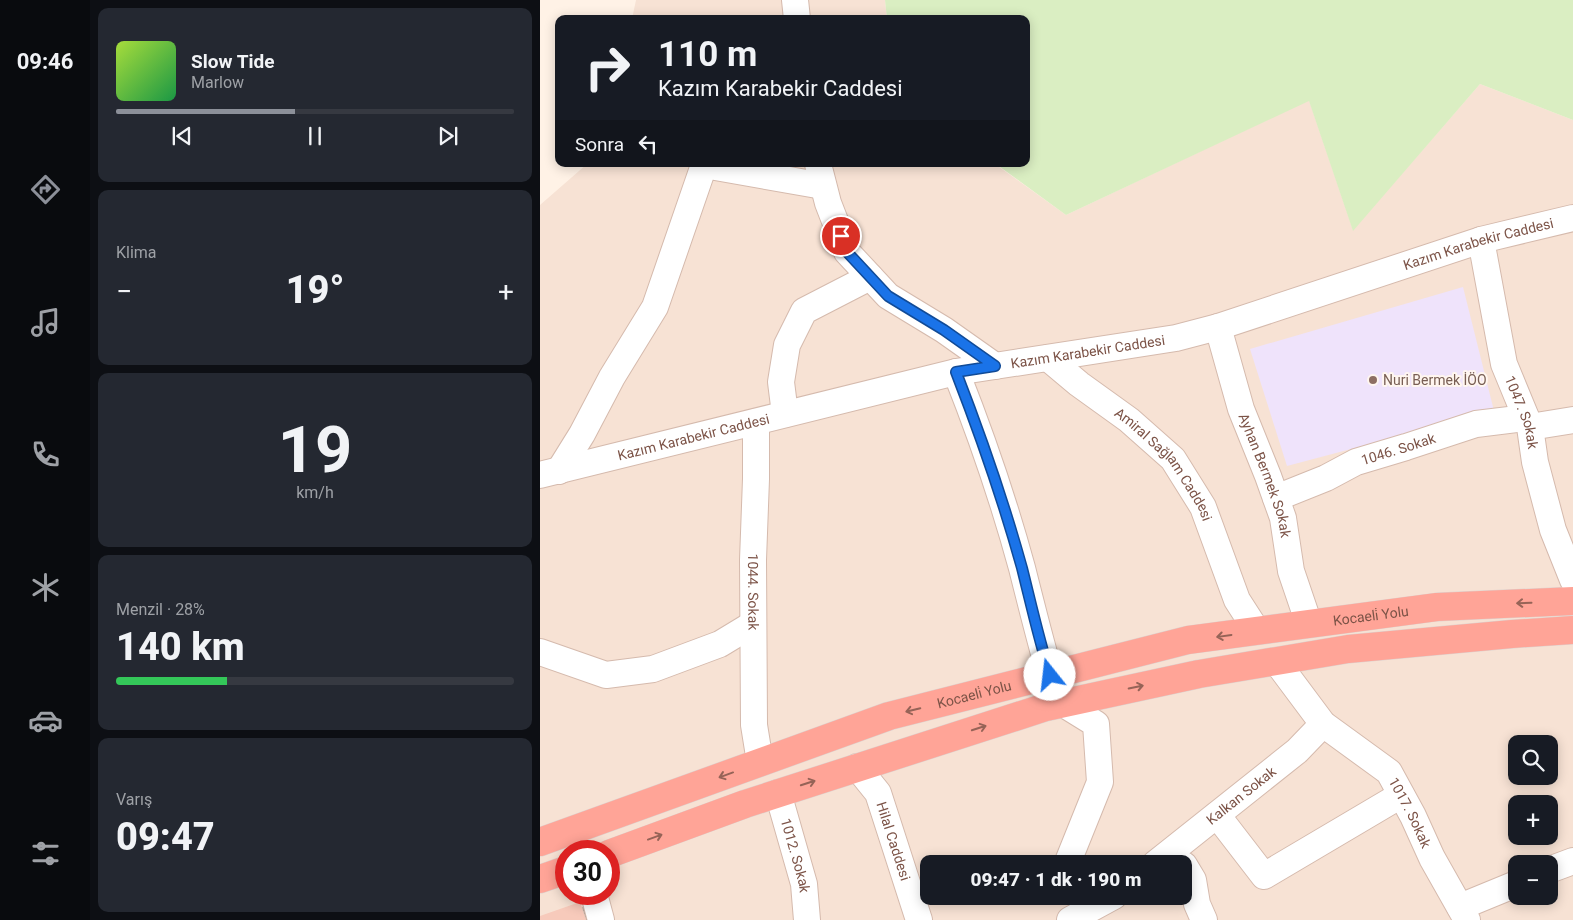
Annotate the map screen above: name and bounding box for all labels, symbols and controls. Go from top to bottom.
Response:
text: 110 m [658,34,757,75]
icon: right [575,35,640,100]
text: 09:46 [17,49,73,74]
text: Slow Tide [191,50,274,73]
text: Marlow [191,73,244,92]
text: Kazım Karabekir Caddesi [658,76,903,101]
icon: previous [168,122,196,150]
icon: pause [301,122,329,150]
icon: next [434,122,462,150]
icon: left [634,130,662,158]
text: Sonra [575,133,624,156]
icon: directions [28,172,63,207]
pin [820,215,862,257]
street label: Kazım Karabekir Caddesi [1401,215,1555,273]
icon: arrive [827,222,855,250]
text: Klima [116,243,157,262]
text: 19° [286,268,344,312]
text: − [116,275,132,308]
text: + [498,275,514,308]
icon: music [28,305,63,340]
street label: Kazım Karabekir Caddesi [1010,332,1166,371]
place label: Nuri Bermek İÖO [1383,372,1487,388]
street label: 1047. Sokak [1502,373,1541,451]
marker: Nuri Bermek İÖO [1367,374,1379,386]
street label: Amiral Sağlam Caddesi [1112,404,1215,523]
street label: Kazım Karabekir Caddesi [616,411,771,464]
street label: Ayhan Bermek Sokak [1236,411,1294,540]
text: 19 [278,412,352,488]
street label: 1046. Sokak [1359,430,1438,468]
icon: phone [28,437,63,472]
text: km/h [296,483,334,502]
street label: 1044. Sokak [745,553,761,631]
icon: climate [28,570,63,605]
one-way arrow [1517,599,1533,608]
text: Menzil · 28% [116,600,205,619]
street label: Kocaeli̇ Yolu [1332,603,1410,629]
text: 140 km [116,625,245,669]
one-way arrow [1216,631,1232,641]
position arrow [1023,648,1075,700]
street label: Kocaeli̇ Yolu [935,677,1013,711]
one-way arrow [1128,682,1144,692]
icon: car [28,703,63,738]
one-way arrow [905,706,921,715]
one-way arrow [971,723,986,732]
map controls [1508,735,1558,905]
button: search [1508,735,1558,785]
street label: Kalkan Sokak [1203,763,1280,828]
one-way arrow [719,771,734,780]
street label: 1017. Sokak [1386,775,1435,851]
one-way arrow [799,778,815,788]
text: Varış [116,790,152,809]
button: + [1508,795,1558,845]
street label: Hilal Caddesi [873,800,914,883]
text: 09:47 [116,815,215,859]
street label: 1012. Sokak [778,816,813,894]
one-way arrow [646,832,662,841]
icon: filters [28,836,63,871]
speed limit sign: 30 [555,840,620,905]
button: − [1508,855,1558,905]
text: 09:47 · 1 dk · 190 m [971,868,1141,891]

